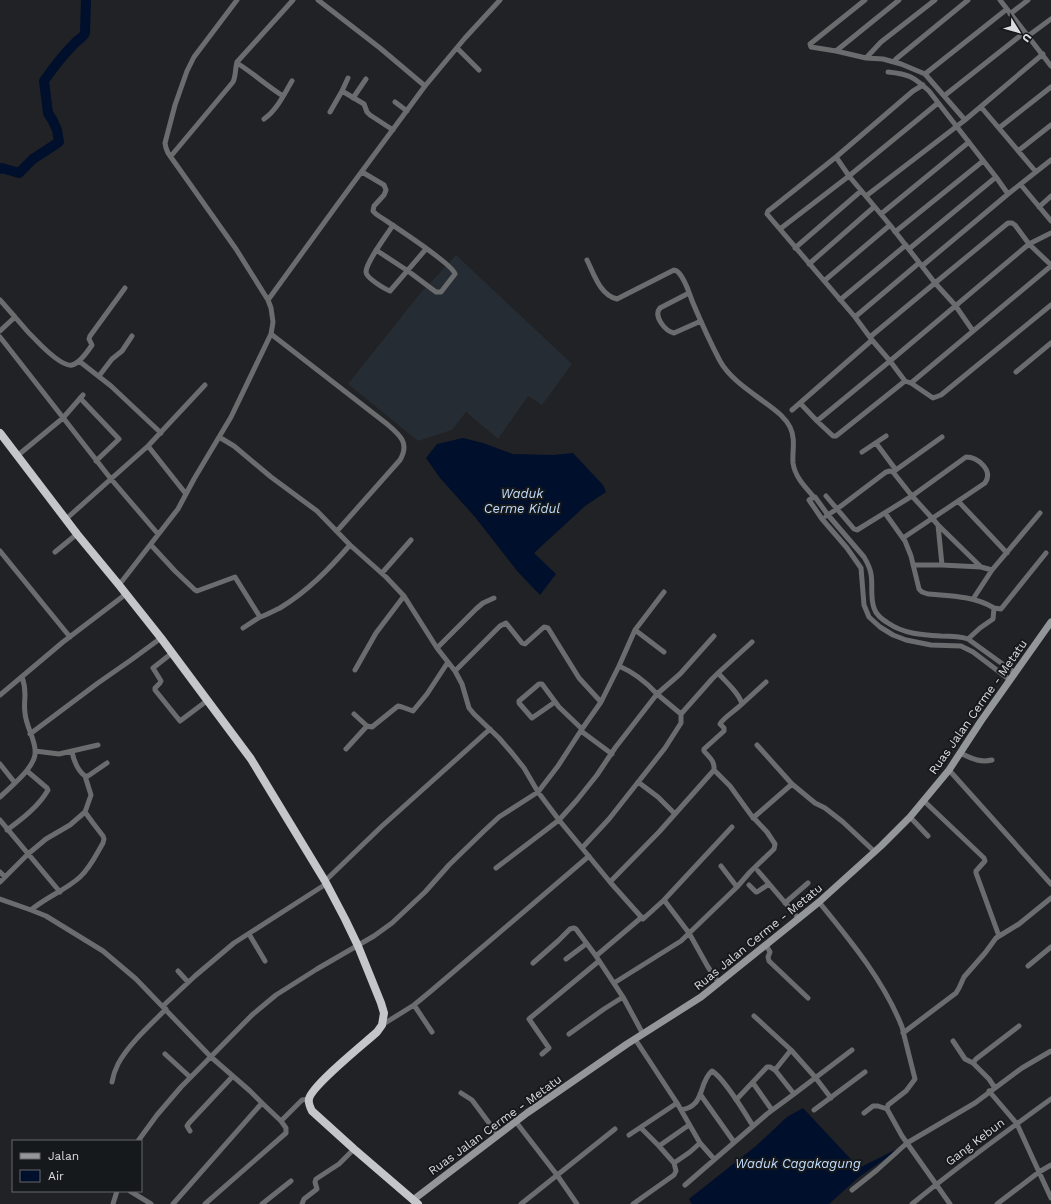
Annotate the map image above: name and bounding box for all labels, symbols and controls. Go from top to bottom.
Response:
north arrow [999,12,1039,52]
text: U [1019,31,1034,45]
water label: Waduk Cerme Kidul [484,486,560,516]
street label: Ruas Jalan Cerme - Metatu [926,637,1030,777]
street label: Ruas Jalan Cerme - Metatu [691,881,825,993]
street label: Ruas Jalan Cerme - Metatu [426,1072,564,1178]
street label: Gang Kebun [943,1115,1007,1169]
legend [12,1140,142,1192]
text: Jalan [48,1149,79,1163]
water label: Waduk Cagakagung [735,1156,861,1171]
text: Air [48,1169,64,1183]

